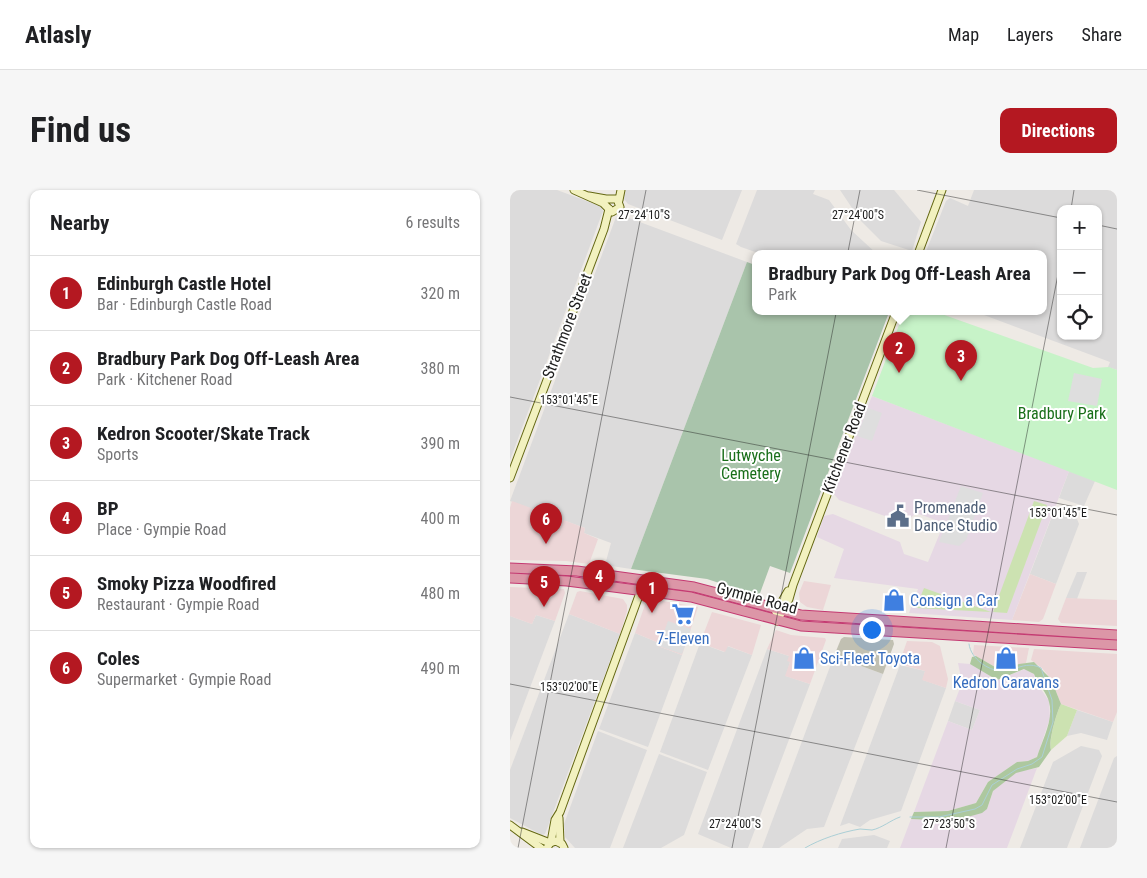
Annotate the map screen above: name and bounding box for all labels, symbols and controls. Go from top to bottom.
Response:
text: Atlasly [25,21,91,49]
text: Map [948,24,979,45]
text: Layers [1007,24,1054,45]
text: Share [1082,24,1122,45]
button: Directions [1000,108,1117,153]
text: Find us [30,110,131,151]
map controls [1057,205,1102,340]
button: + [1057,205,1102,250]
text: 27°24'10"S [618,208,670,222]
text: 27°24'00"S [832,208,884,222]
text: Nearby [50,211,109,235]
text: 6 results [405,213,460,232]
popup [752,250,1047,315]
button: − [1057,250,1102,295]
text: Bradbury Park Dog Off-Leash Area [768,262,1031,285]
street label: Strathmore Street [538,270,596,381]
text: Edinburgh Castle Hotel [97,272,271,295]
text: 1 [62,284,70,303]
text: 320 m [421,284,460,303]
text: Park [768,285,797,304]
text: Bar · Edinburgh Castle Road [97,295,272,314]
button: locate [1057,295,1102,340]
pin: 2 [883,332,915,373]
pin: 3 [945,340,977,381]
text: Bradbury Park Dog Off-Leash Area [97,347,359,370]
text: 2 [62,359,70,378]
text: 380 m [421,359,460,378]
text: Park · Kitchener Road [97,370,232,389]
text: 153°01'45"E [540,393,598,407]
street label: Kitchener Road [818,400,870,496]
park label: Bradbury Park [1018,404,1107,423]
text: Kedron Scooter/Skate Track [97,422,310,445]
text: 3 [62,434,70,453]
text: 390 m [421,434,460,453]
text: Sports [97,445,139,464]
park label: Lutwyche Cemetery [721,446,781,483]
text: BP [97,497,118,520]
place label: Promenade Dance Studio [914,498,998,535]
pin: 6 [530,503,562,544]
public building icon: Promenade Dance Studio [885,503,911,529]
text: 153°01'45"E [1029,506,1087,520]
text: 4 [62,509,70,528]
text: 400 m [421,509,460,528]
text: Place · Gympie Road [97,520,226,539]
pin: 4 [583,560,615,601]
pin: 5 [528,566,560,607]
text: Smoky Pizza Woodfired [97,572,276,595]
pin: 1 [636,572,668,613]
street label: Gympie Road [714,578,800,618]
text: 5 [62,584,70,603]
text: 480 m [421,584,460,603]
shop icon: Consign a Car [881,587,907,613]
place label: Consign a Car [910,591,998,610]
text: Restaurant · Gympie Road [97,595,259,614]
supermarket icon: 7-Eleven [670,601,696,627]
your location [859,617,885,643]
place label: 7-Eleven [657,629,709,648]
shop icon: Sci-Fleet Toyota [791,645,817,671]
shop icon: Kedron Caravans [993,645,1019,671]
text: Coles [97,647,140,670]
place label: Sci-Fleet Toyota [820,649,920,668]
text: 6 [62,659,70,678]
text: 490 m [421,659,460,678]
text: Supermarket · Gympie Road [97,670,271,689]
place label: Kedron Caravans [953,673,1059,692]
text: 153°02'00"E [540,680,598,694]
text: 153°02'00"E [1029,793,1087,807]
text: 27°24'00"S [709,817,761,831]
text: 27°23'50"S [923,817,975,831]

